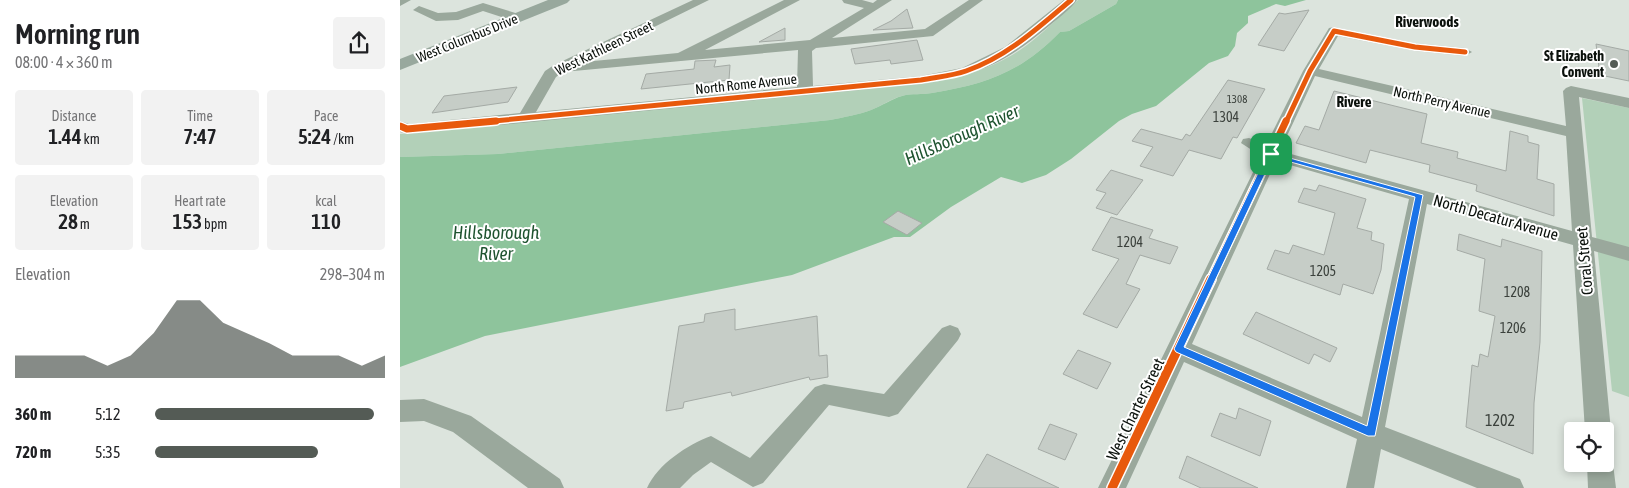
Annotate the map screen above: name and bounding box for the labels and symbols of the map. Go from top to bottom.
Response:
street label: West Columbus Drive [414,10,520,66]
district label: Riverwoods [1395,13,1459,30]
street label: West Kathleen Street [553,17,655,79]
place label: St Elizabeth Convent [1544,48,1604,80]
marker: St Elizabeth Convent [1608,58,1620,70]
street label: North Rome Avenue [694,71,798,97]
street label: North Perry Avenue [1392,83,1492,121]
house number: 1308 [1227,93,1247,105]
district label: Rivere [1336,93,1372,110]
water label: Hillsborough River [901,100,1023,169]
house number: 1304 [1213,109,1240,125]
pin [1250,133,1292,175]
street label: North Decatur Avenue [1431,191,1561,243]
water label: Hillsborough River [453,222,540,264]
street label: Coral Street [1572,226,1596,296]
house number: 1204 [1117,234,1144,250]
house number: 1205 [1310,263,1336,279]
house number: 1208 [1504,284,1531,300]
house number: 1206 [1500,320,1527,336]
street label: West Charter Street [1102,355,1168,463]
house number: 1202 [1485,411,1515,429]

